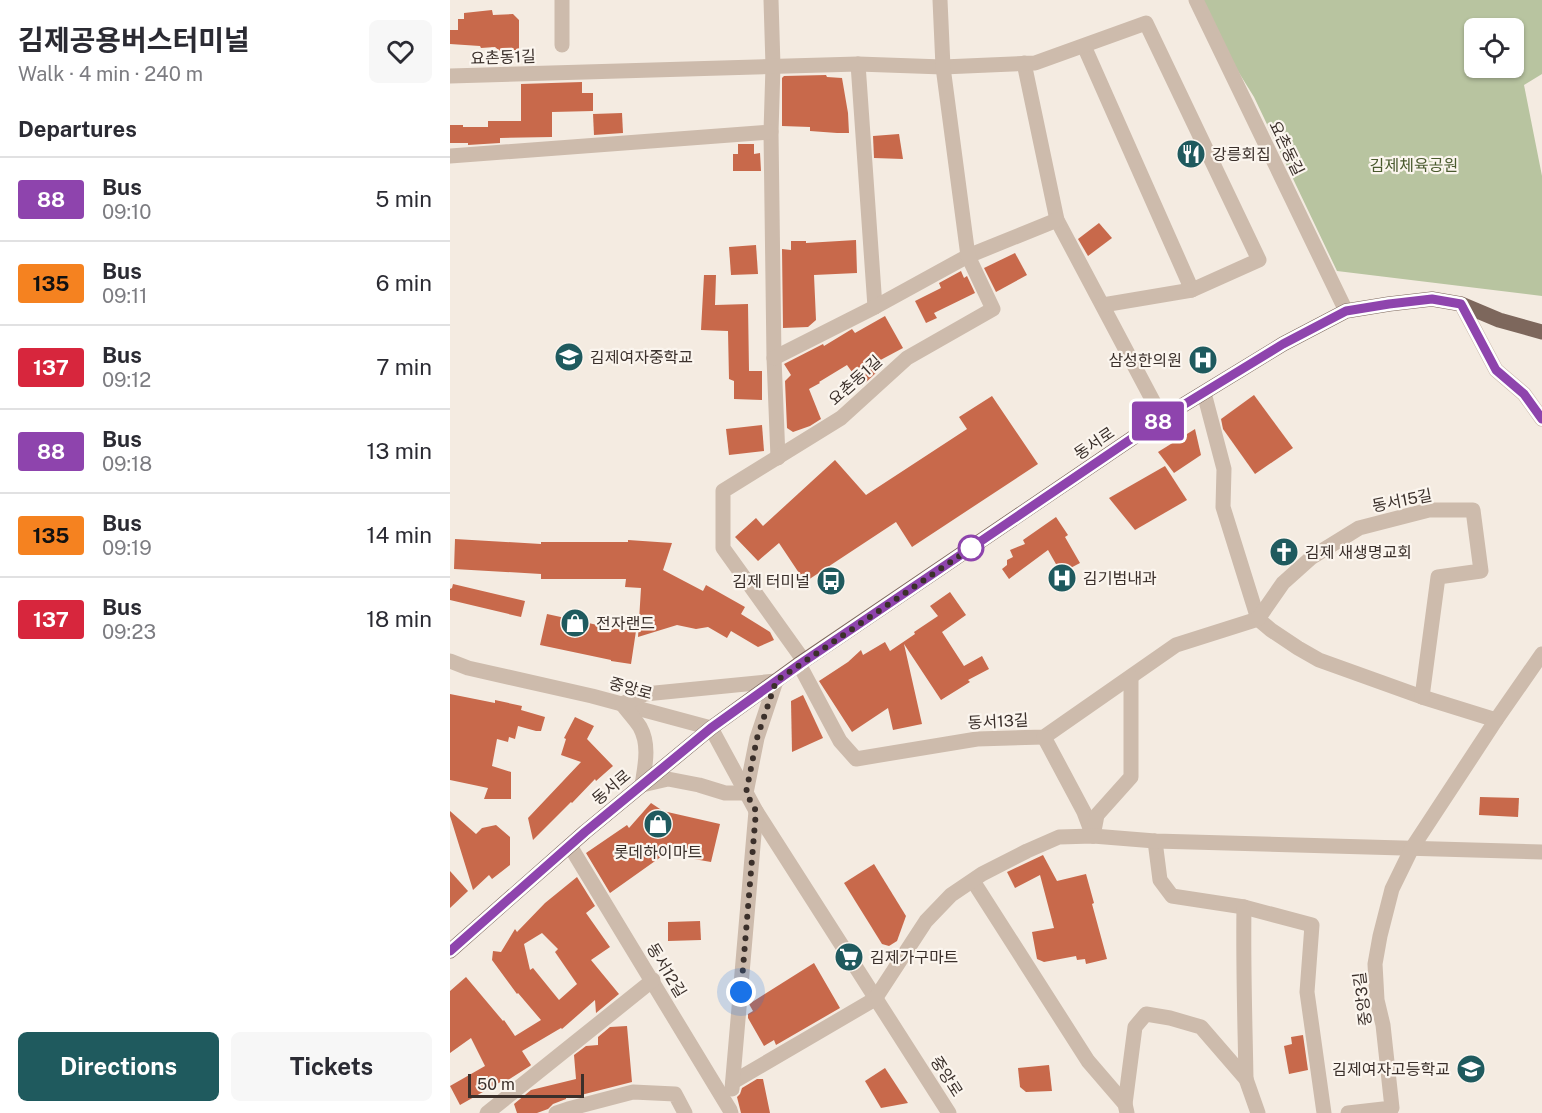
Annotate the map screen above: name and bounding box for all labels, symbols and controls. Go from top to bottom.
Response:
map controls [1464,18,1524,78]
button: locate [1464,18,1524,78]
button: heart [369,20,432,83]
text: 김제공용버스터미널 [18,23,250,56]
street label: 요촌동1길 [470,47,536,68]
text: Walk · 4 min · 240 m [18,62,203,86]
text: Departures [18,116,137,142]
street label: 요촌동길 [1265,118,1308,179]
restaurant icon: 강릉회집 [1175,138,1207,170]
place label: 강릉회집 [1212,145,1271,164]
park label: 김제체육공원 [1370,156,1458,175]
text: Bus [102,174,142,200]
text: 5 min [375,186,432,212]
text: 88 [37,187,65,212]
text: 09:10 [102,200,152,224]
text: Bus [102,258,142,284]
text: 6 min [376,270,432,296]
text: 135 [32,271,70,296]
text: 09:11 [102,284,147,308]
school or university icon: 김제여자중학교 [553,341,585,373]
text: Bus [102,342,142,368]
hospital icon: 삼성한의원 [1187,344,1219,376]
place label: 김제여자중학교 [590,348,693,367]
street label: 요촌동1길 [825,351,886,409]
place label: 삼성한의원 [1108,351,1182,370]
text: 7 min [376,354,432,380]
text: 137 [33,355,69,380]
text: 09:12 [102,368,151,392]
line badge: 88 [1131,402,1185,440]
text: 88 [1144,409,1172,434]
street label: 동서로 [1071,423,1118,464]
text: Bus [102,426,142,452]
text: 13 min [367,438,432,464]
text: 88 [37,439,65,464]
text: 09:18 [102,452,152,476]
street label: 동서15길 [1370,485,1434,516]
text: Bus [102,510,142,536]
text: 14 min [367,522,432,548]
text: 135 [32,523,70,548]
unlabelled marker [958,535,984,561]
text: 09:19 [102,536,152,560]
church icon: 김제 새생명교회 [1268,536,1300,568]
place label: 김제 새생명교회 [1305,543,1412,562]
hospital icon: 김기범내과 [1046,562,1078,594]
bus stop icon: 김제 터미널 [815,565,847,597]
place label: 김기범내과 [1083,569,1157,588]
place label: 김제 터미널 [733,572,810,591]
text: Bus [102,594,142,620]
text: 18 min [366,606,432,632]
text: 137 [33,607,69,632]
shop icon: 전자랜드 [559,607,591,639]
place label: 전자랜드 [596,614,655,633]
text: 09:23 [102,620,156,644]
street label: 중앙로 [607,674,655,703]
street label: 동서13길 [967,710,1029,733]
street label: 동서로 [588,766,635,809]
shop icon: 롯데하이마트 [642,808,674,840]
place label: 롯데하이마트 [614,843,702,862]
street label: 동서12길 [643,940,690,1001]
supermarket icon: 김제가구마트 [833,941,865,973]
place label: 김제가구마트 [870,948,958,967]
street label: 중앙3길 [1350,971,1375,1027]
your location [726,977,756,1007]
button: Directions [18,1032,219,1101]
button: Tickets [231,1032,432,1101]
street label: 중앙로 [927,1053,967,1100]
school or university icon: 김제여자고등학교 [1455,1053,1487,1085]
place label: 김제여자고등학교 [1332,1060,1450,1079]
scale bar [468,1071,584,1098]
text: 50 m [477,1075,515,1094]

